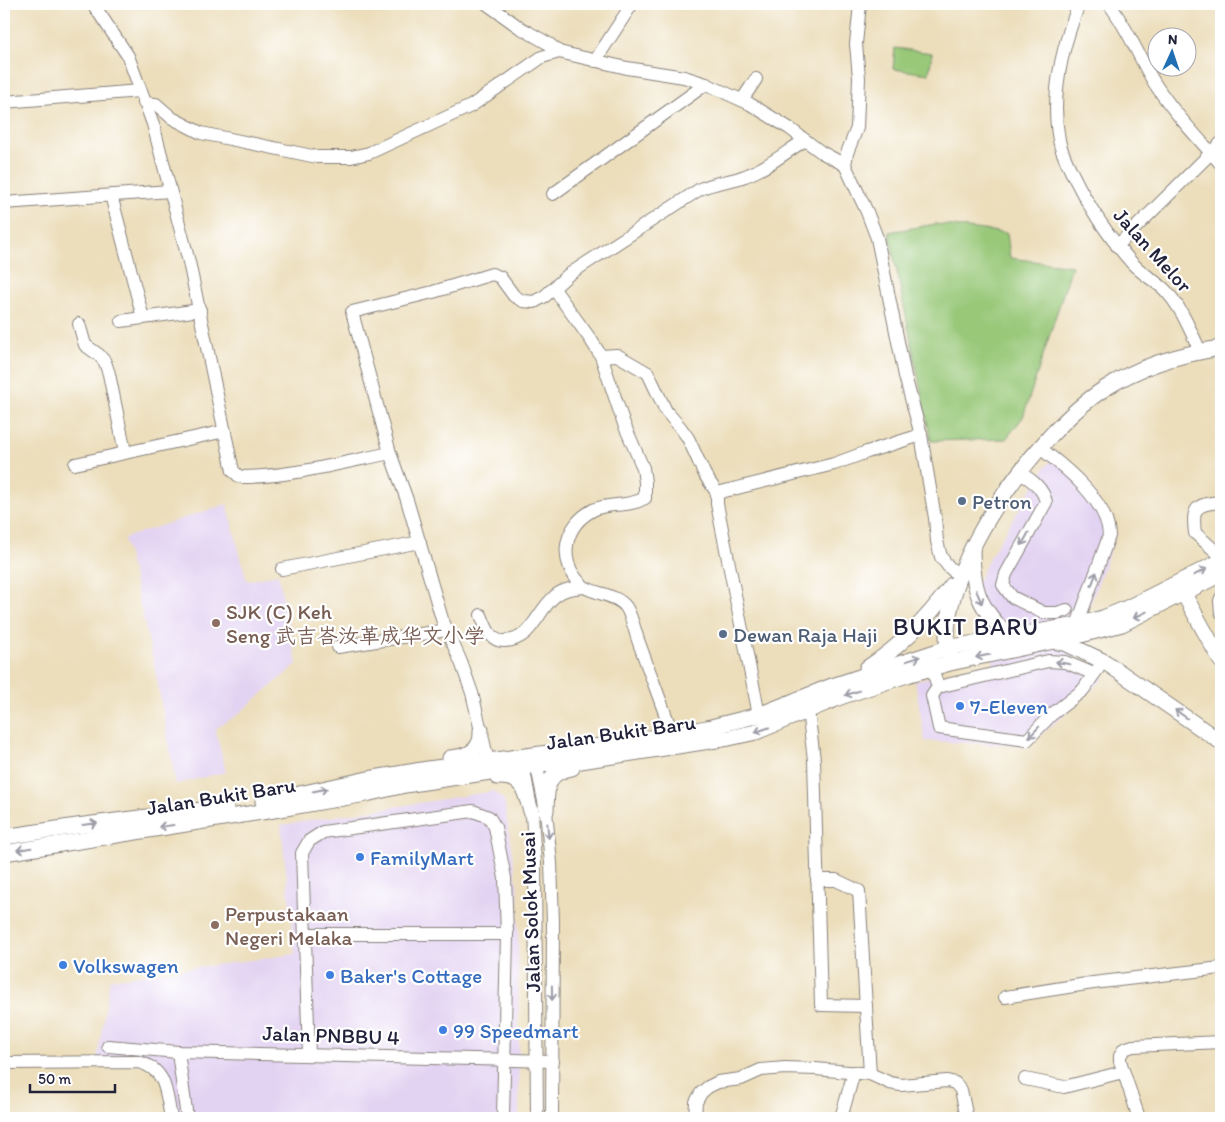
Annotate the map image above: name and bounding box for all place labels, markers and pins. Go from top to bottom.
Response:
place label: Petron [972,489,1032,514]
marker: Petron [956,495,968,507]
place label: SJK (C) Keh Seng 武吉峇汝革成华文小学 [226,599,485,648]
marker: SJK (C) Keh Seng 武吉峇汝革成华文小学 [210,617,222,629]
place label: Dewan Raja Haji [733,622,878,647]
marker: Dewan Raja Haji [717,628,729,640]
place label: 7-Eleven [970,694,1048,719]
marker: 7-Eleven [954,700,966,712]
place label: FamilyMart [370,845,474,870]
marker: FamilyMart [354,851,366,863]
place label: Perpustakaan Negeri Melaka [225,901,353,950]
marker: Perpustakaan Negeri Melaka [209,919,221,931]
place label: Volkswagen [73,953,179,978]
marker: Volkswagen [57,959,69,971]
place label: Baker's Cottage [340,963,482,988]
marker: Baker's Cottage [324,969,336,981]
place label: 99 Speedmart [453,1018,579,1043]
marker: 99 Speedmart [437,1024,449,1036]

